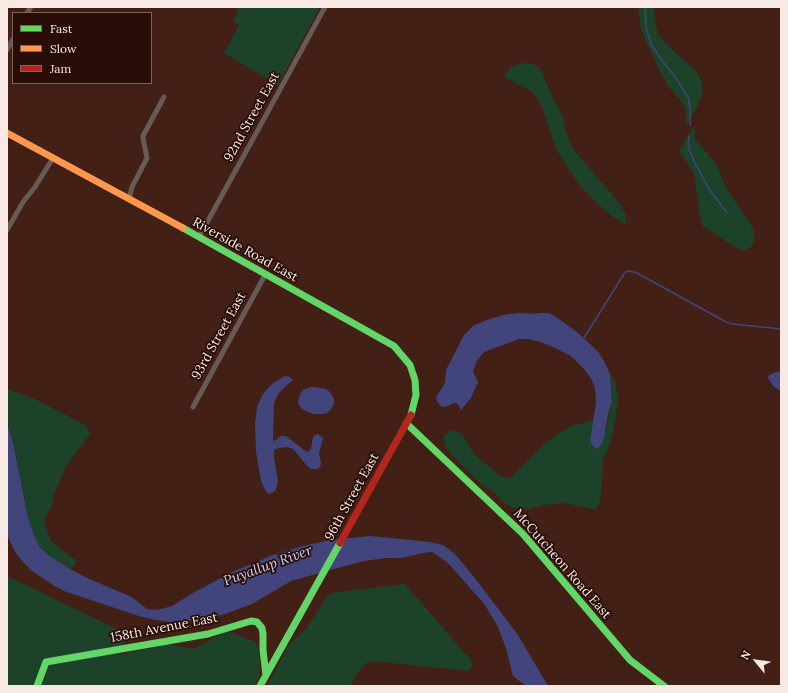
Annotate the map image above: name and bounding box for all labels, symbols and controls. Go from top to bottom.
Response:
legend [12,12,152,84]
text: Fast [50,21,73,36]
text: Slow [50,41,77,56]
text: Jam [50,61,71,76]
street label: 92nd Street East [221,70,283,164]
street label: Riverside Road East [189,214,301,286]
street label: 93rd Street East [189,290,249,382]
street label: 96th Street East [322,451,382,543]
street label: McCutcheon Road East [510,506,614,622]
water label: Puyallup River [221,542,315,590]
street label: 158th Avenue East [109,610,219,646]
north arrow [736,641,776,681]
text: N [737,648,754,662]

